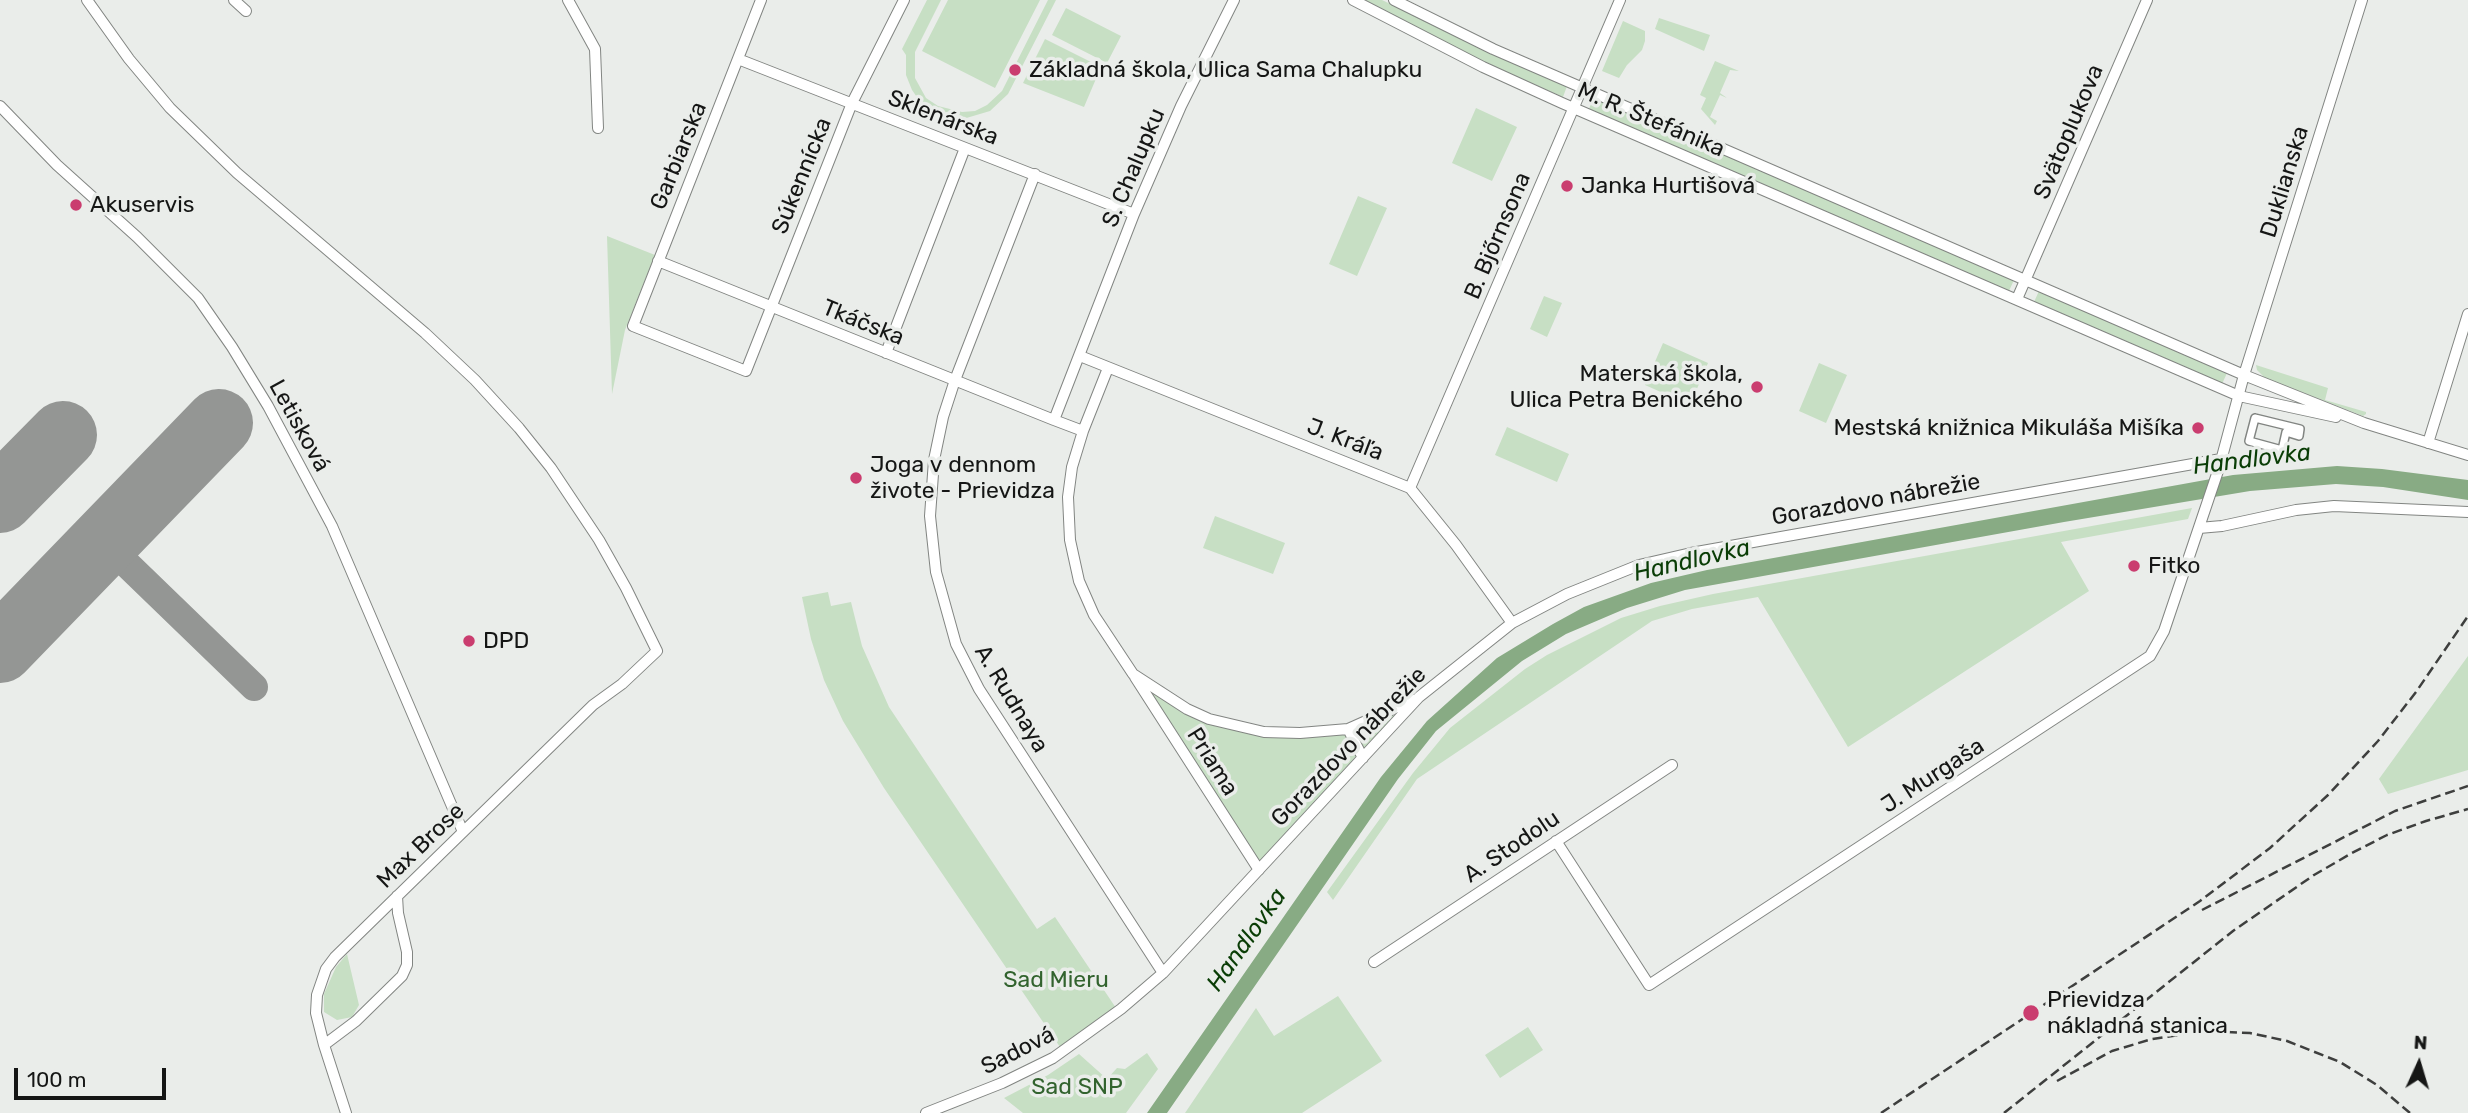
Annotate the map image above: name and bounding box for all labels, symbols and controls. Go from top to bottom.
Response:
place label: Základná škola, Ulica Sama Chalupku [1029,56,1422,84]
street label: Svätoplukova [2028,61,2110,203]
marker: Základná škola, Ulica Sama Chalupku [1007,62,1023,78]
street label: M. R. Štefánika [1573,77,1729,163]
street label: Sklenárska [884,84,1002,152]
street label: Garbiarska [645,98,713,214]
street label: S. Chalupku [1097,104,1171,232]
street label: Súkennícka [766,114,838,238]
street label: Duklianska [2255,123,2315,241]
street label: B. Bjőrnsona [1459,168,1537,304]
place label: Janka Hurtišová [1581,172,1755,200]
marker: Janka Hurtišová [1559,178,1575,194]
place label: Akuservis [90,191,194,219]
marker: Akuservis [68,197,84,213]
street label: Tkáčska [818,294,908,352]
place label: Materská škola, Ulica Petra Benického [1510,360,1743,414]
street label: Letisková [262,375,336,477]
marker: Materská škola, Ulica Petra Benického [1749,379,1765,395]
street label: J. Kráľa [1303,413,1387,467]
place label: Mestská knižnica Mikuláša Mišíka [1833,414,2184,442]
marker: Mestská knižnica Mikuláša Mišíka [2190,420,2206,436]
water label: Handlovka [2191,438,2313,482]
place label: Joga v dennom živote - Prievidza [870,451,1055,505]
street label: Gorazdovo nábrežie [1770,468,1982,532]
marker: Joga v dennom živote - Prievidza [848,470,864,486]
water label: Handlovka [1631,534,1753,588]
place label: Fitko [2148,552,2200,580]
marker: Fitko [2126,558,2142,574]
place label: DPD [483,627,529,655]
marker: DPD [461,633,477,649]
street label: A. Rudnaya [968,640,1054,758]
street label: Gorazdovo nábrežie [1266,661,1432,833]
street label: Priama [1180,723,1244,801]
street label: J. Murgaša [1876,733,1990,819]
street label: Max Brose [372,798,470,894]
street label: A. Stodolu [1459,805,1565,889]
water label: Handlovka [1201,883,1293,997]
park label: Sad Mieru [1003,966,1109,994]
place label: Prievidza nákladná stanica [2047,986,2228,1040]
marker: Prievidza nákladná stanica [2021,1003,2041,1023]
street label: Sadová [977,1021,1059,1081]
north arrow [2384,1029,2454,1099]
text: N [2413,1031,2428,1055]
scale bar [18,1054,170,1098]
text: 100 m [27,1067,86,1092]
park label: Sad SNP [1031,1073,1123,1101]

